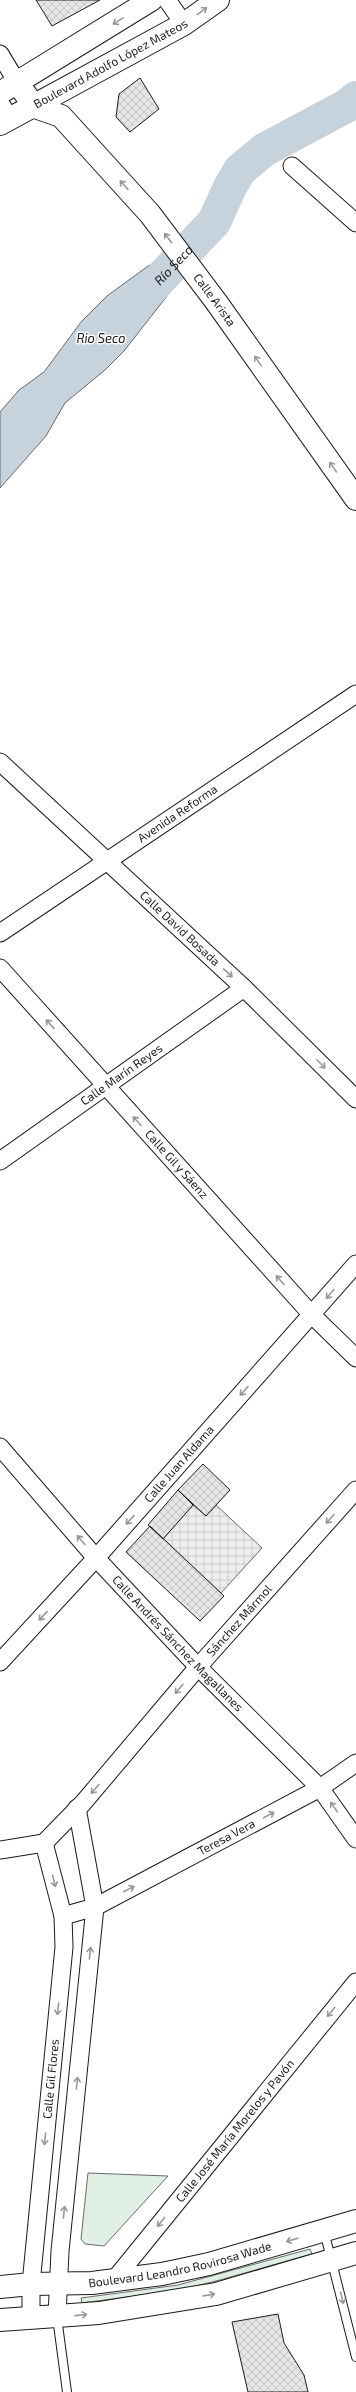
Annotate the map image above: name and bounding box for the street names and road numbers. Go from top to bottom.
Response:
street label: Boulevard Adolfo López Mateos [31,16,190,110]
street label: Calle Arista [191,270,239,329]
street label: Avenida Reforma [135,781,220,845]
street label: Calle David Bosada [138,887,223,968]
street label: Calle Marín Reyes [77,1040,165,1108]
street label: Calle Gil y Sáenz [143,1126,212,1201]
street label: Calle Juan Aldama [141,1422,216,1505]
street label: Calle Andrés Sánchez Magallanes [110,1572,246,1714]
street label: Sánchez Mármol [203,1581,274,1659]
street label: Teresa Vera [195,1816,257,1857]
street label: Calle Gil Flores [39,2038,61,2120]
street label: Calle José María Morelos y Pavón [172,2056,296,2205]
street label: Boulevard Leandro Rovirosa Wade [87,2238,273,2289]

